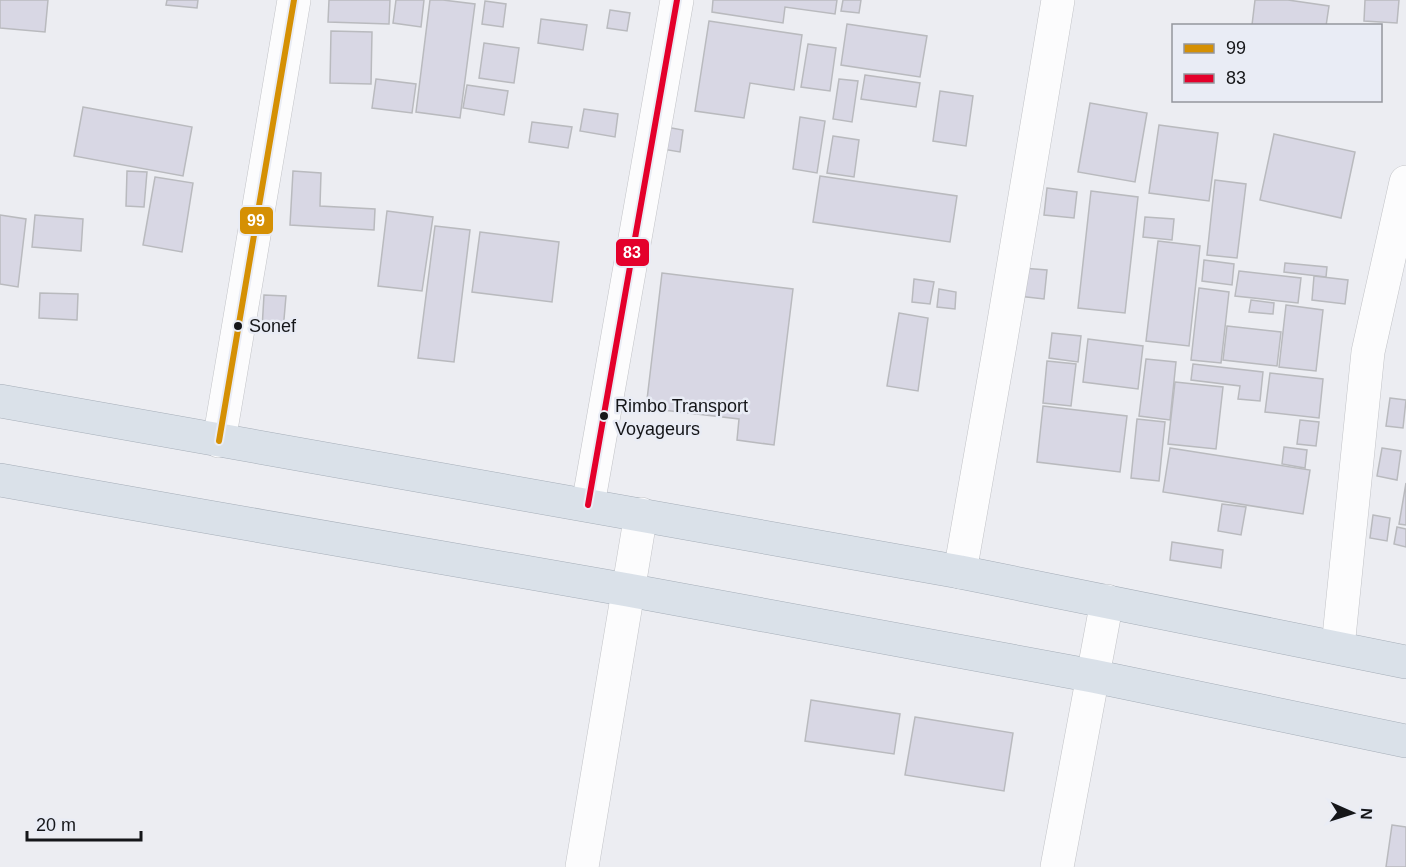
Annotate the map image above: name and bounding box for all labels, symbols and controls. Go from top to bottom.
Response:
legend [1172,24,1382,102]
text: 99 [1226,38,1246,58]
text: 83 [1226,68,1246,88]
line badge: 99 [239,206,274,235]
text: 99 [247,212,265,229]
line badge: 83 [615,238,650,267]
text: 83 [623,244,641,261]
place label: Sonef [249,316,297,336]
marker: Sonef [232,320,244,332]
place label: Rimbo Transport Voyageurs [615,396,748,439]
marker: Rimbo Transport Voyageurs [598,410,610,422]
north arrow [1322,783,1382,843]
scale bar [27,804,141,842]
text: N [1358,808,1375,820]
text: 20 m [36,815,76,835]

